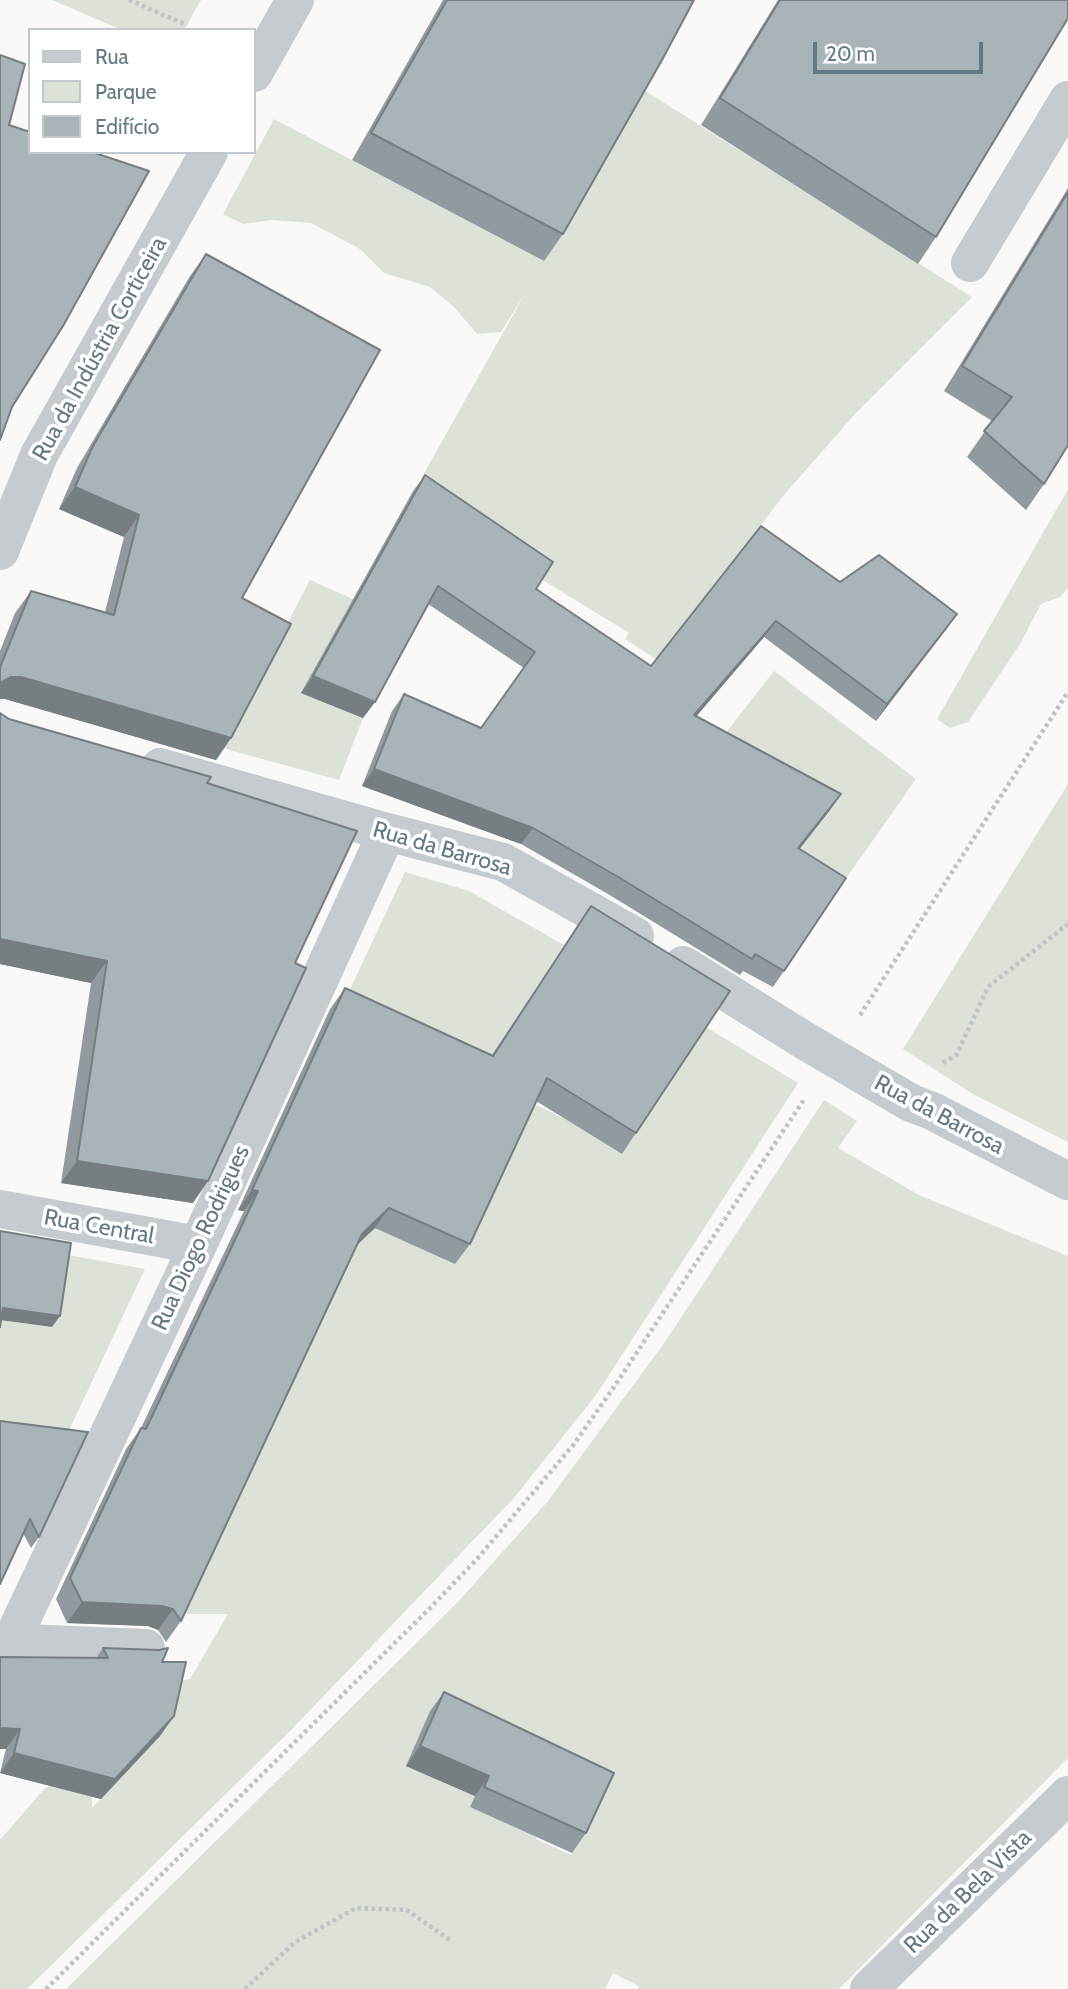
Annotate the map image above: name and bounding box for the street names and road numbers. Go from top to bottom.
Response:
street label: Rua da Indústria Corticeira [27,232,173,466]
street label: Rua da Barrosa [369,816,515,882]
street label: Rua da Barrosa [869,1069,1009,1161]
street label: Rua Diogo Rodrigues [146,1141,256,1335]
street label: Rua Central [42,1204,156,1250]
street label: Rua da Bela Vista [899,1824,1037,1960]

